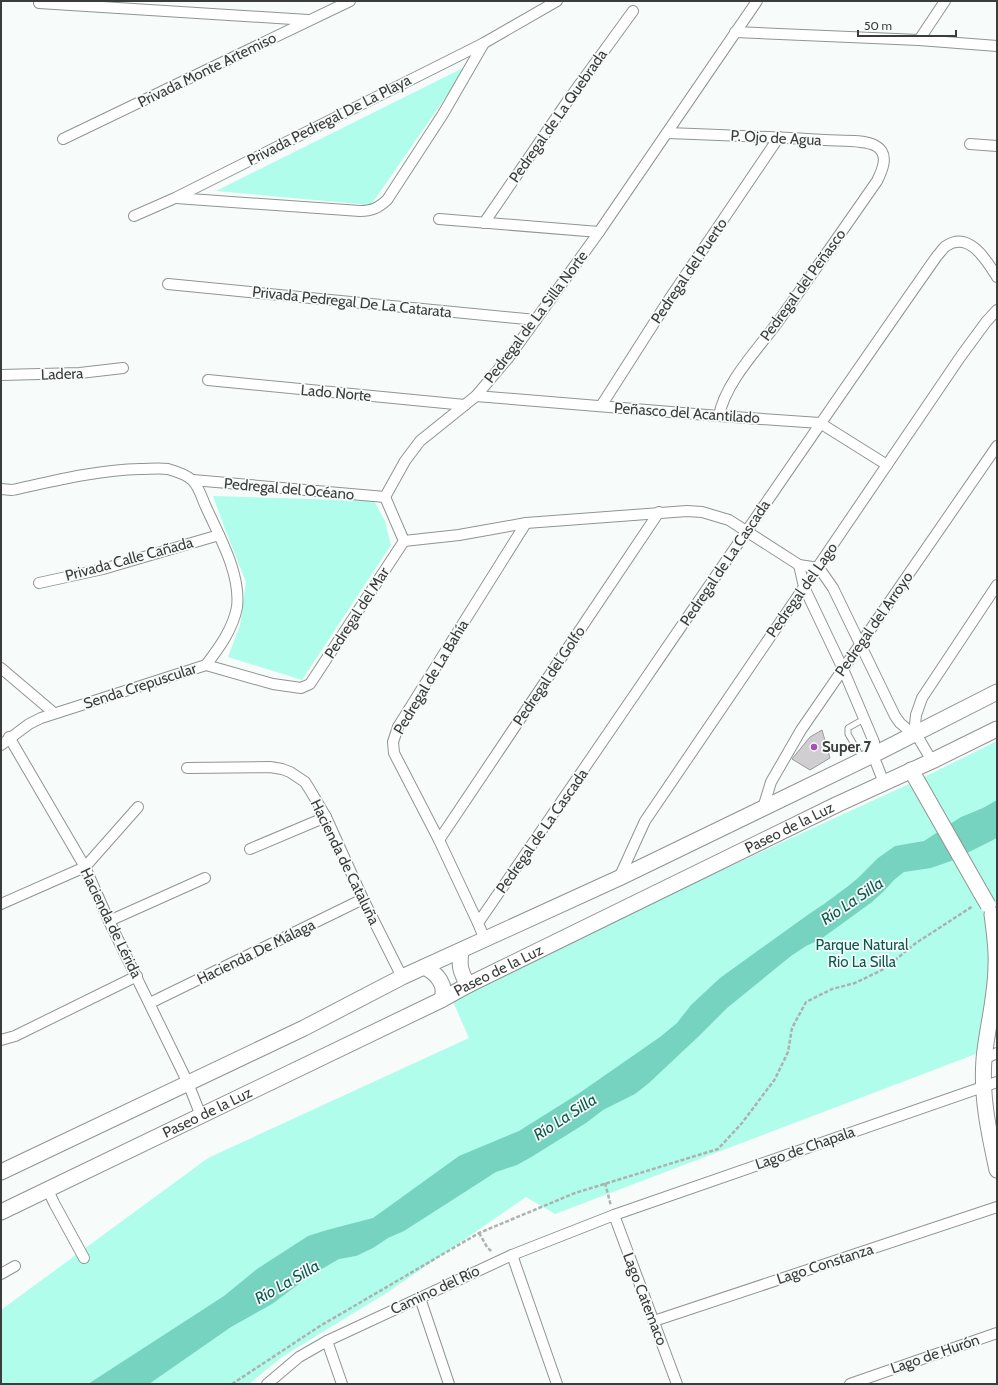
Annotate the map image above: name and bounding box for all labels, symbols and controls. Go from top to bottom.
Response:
scale bar [858,12,956,38]
text: 50 m [864,18,892,33]
street label: Privada Monte Artemiso [135,29,279,111]
street label: Pedregal de La Quebrada [505,45,611,186]
street label: Privada Pedregal De La Playa [244,70,415,169]
street label: P. Ojo de Agua [730,127,823,149]
street label: Pedregal del Puerto [647,215,731,327]
street label: Pedregal del Peñasco [756,226,850,344]
street label: Pedregal de La Silla Norte [480,247,592,387]
street label: Privada Pedregal De La Catarata [251,283,453,322]
street label: Ladera [40,364,84,384]
street label: Lado Norte [300,381,372,405]
street label: Peñasco del Acantilado [614,399,760,427]
street label: Pedregal del Océano [223,474,355,504]
street label: Pedregal de La Cascada [676,496,774,629]
street label: Privada Calle Cañada [63,533,196,585]
street label: Pedregal del Lago [763,539,841,641]
street label: Pedregal del Mar [321,564,393,662]
street label: Pedregal del Arroyo [831,568,917,680]
street label: Pedregal de La Bahía [390,616,473,737]
street label: Pedregal del Golfo [509,623,589,729]
street label: Senda Crepuscular [81,659,199,713]
place label: Super 7 [822,738,872,756]
marker: Super 7 [809,742,819,752]
street label: Pedregal de La Cascada [492,765,592,897]
street label: Hacienda de Cataluña [307,796,384,928]
street label: Paseo de la Luz [742,798,837,857]
street label: Hacienda de Lérida [77,865,146,982]
water label: Río La Silla [817,873,887,929]
street label: Hacienda De Málaga [194,915,319,988]
park label: Parque Natural Rio La Silla [815,936,909,971]
street label: Paseo de la Luz [451,941,546,1000]
street label: Paseo de la Luz [160,1083,255,1142]
water label: Río La Silla [530,1090,600,1144]
street label: Lago de Chapala [753,1122,858,1173]
street label: Lago Constanza [774,1240,876,1288]
street label: Lago Catemaco [619,1250,671,1348]
water label: Río La Silla [251,1256,323,1308]
street label: Camino del Río [388,1262,482,1318]
street label: Lago de Hurón [888,1330,982,1378]

